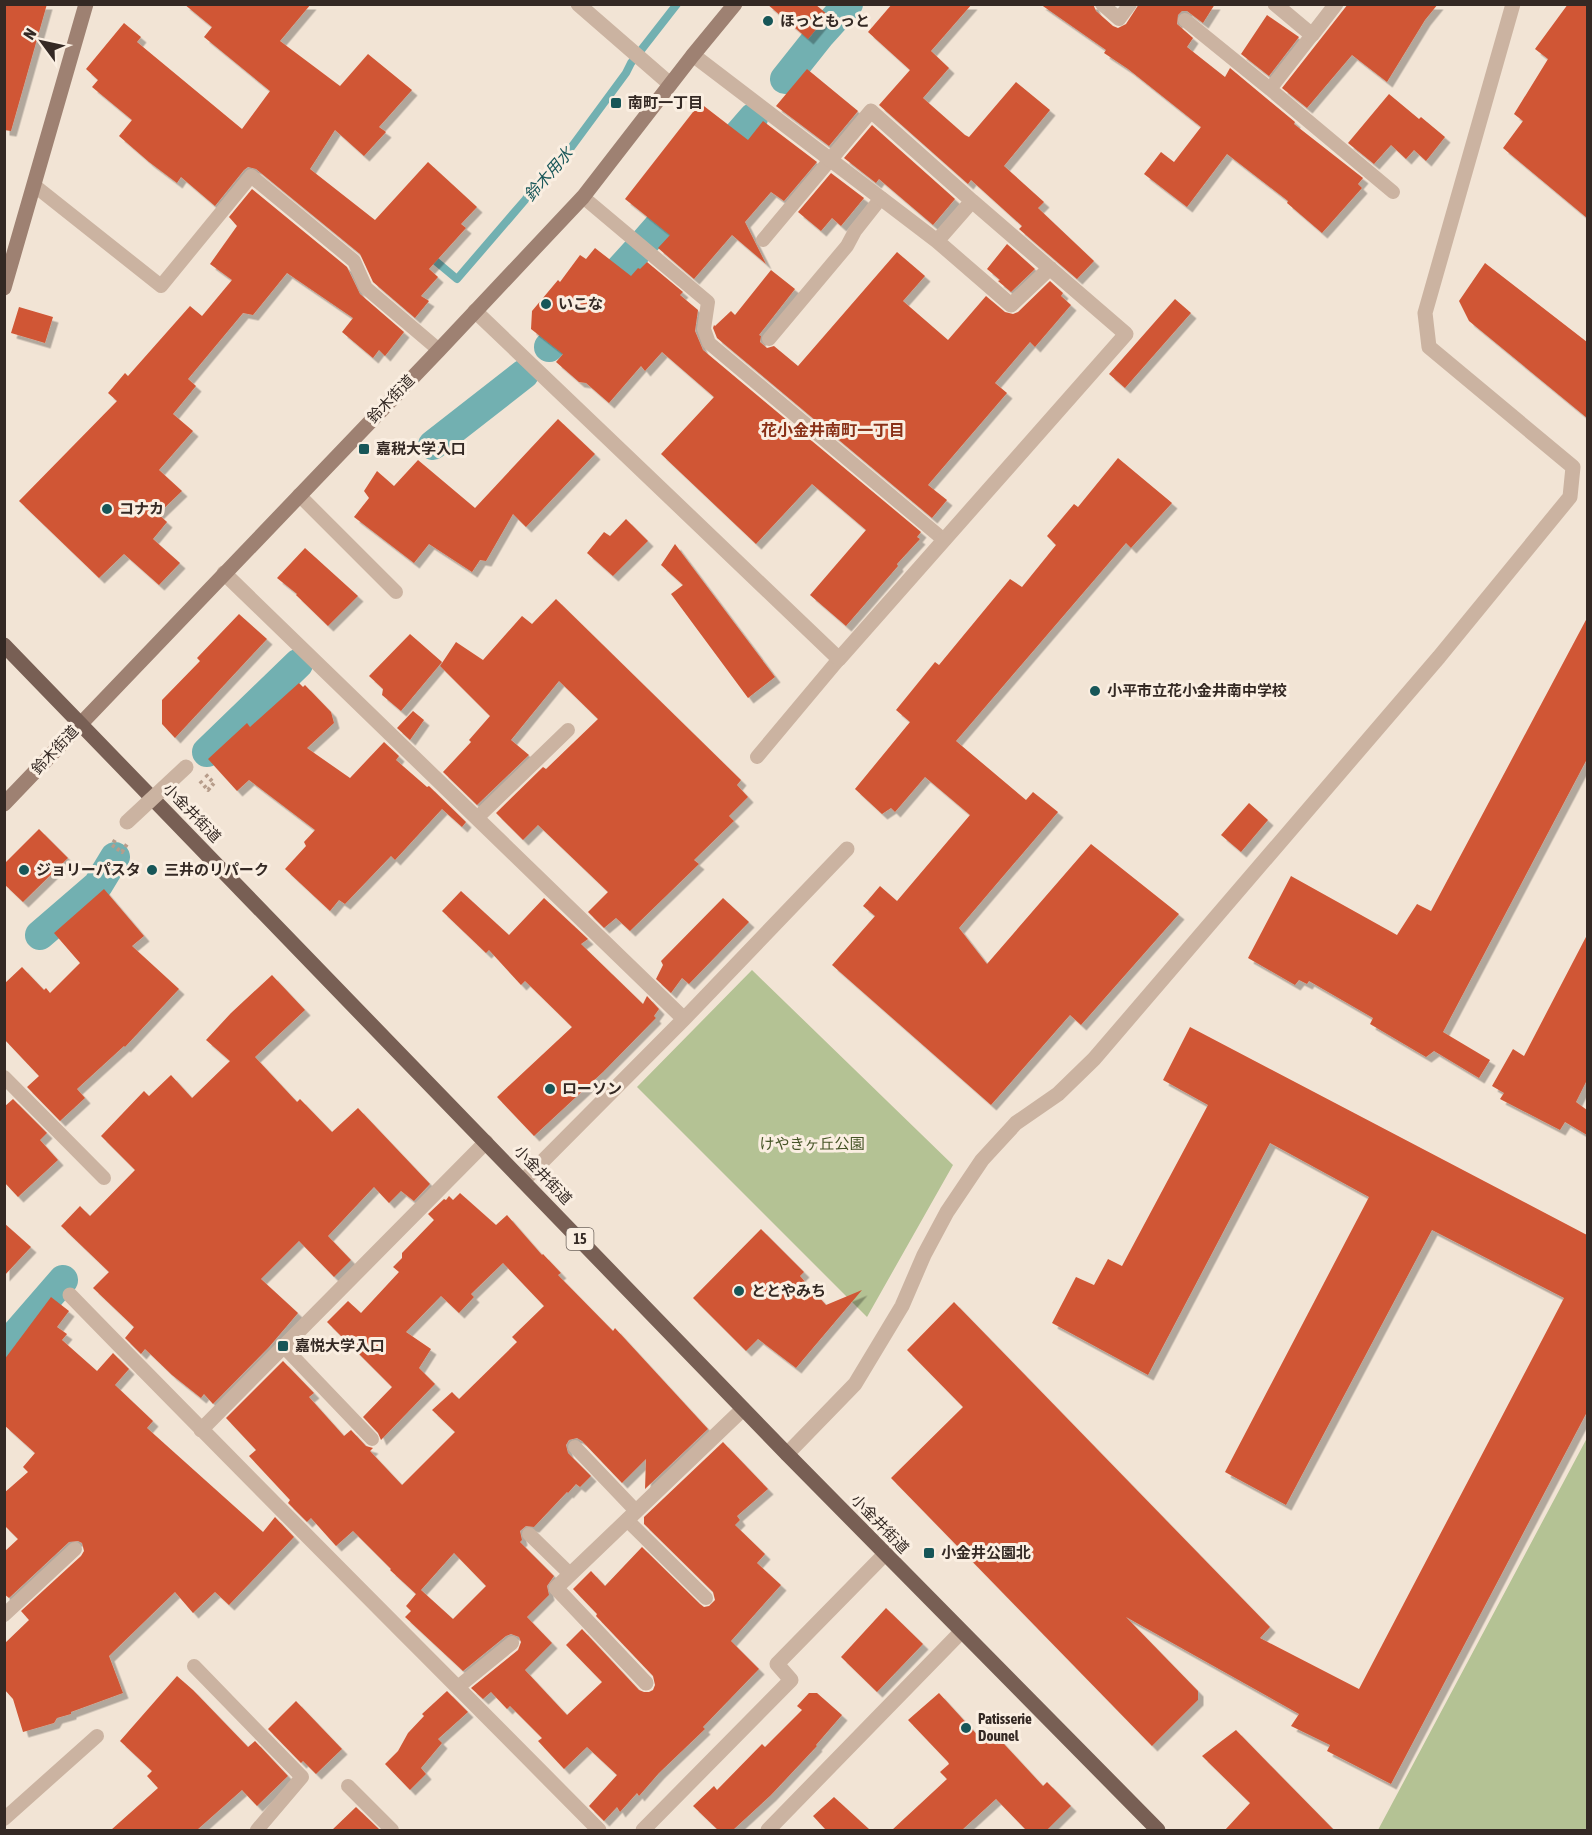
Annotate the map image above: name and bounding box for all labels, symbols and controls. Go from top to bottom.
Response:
north arrow [12,12,72,72]
place label: ほっともっと [780,12,870,29]
marker: ほっともっと [761,14,775,28]
text: N [19,25,40,43]
place label: 南町一丁目 [628,94,703,111]
marker: 南町一丁目 [609,96,623,110]
water label: 鈴木用水 [520,142,577,204]
place label: いこな [558,295,603,312]
marker: いこな [539,297,553,311]
street label: 鈴木街道 [364,371,418,426]
district label: 花小金井南町一丁目 [761,421,905,439]
place label: 嘉税大学入口 [376,440,466,457]
marker: 嘉税大学入口 [357,442,371,456]
place label: コナカ [119,500,164,517]
marker: コナカ [100,502,114,516]
place label: 小平市立花小金井南中学校 [1107,682,1287,699]
marker: 小平市立花小金井南中学校 [1088,684,1102,698]
street label: 鈴木街道 [28,722,81,777]
street label: 小金井街道 [160,780,225,846]
place label: ジョリーパスタ [36,861,141,878]
place label: 三井のリパーク [164,861,269,878]
marker: ジョリーパスタ [17,863,31,877]
marker: 三井のリパーク [145,863,159,877]
place label: ローソン [562,1080,622,1097]
marker: ローソン [543,1082,557,1096]
park label: けやきヶ丘公園 [759,1135,865,1152]
street label: 小金井街道 [511,1142,576,1208]
road number: 15 [566,1228,594,1250]
place label: ととやみち [751,1282,826,1299]
marker: ととやみち [732,1284,746,1298]
place label: 嘉悦大学入口 [295,1337,385,1354]
marker: 嘉悦大学入口 [276,1339,290,1353]
street label: 小金井街道 [848,1491,913,1557]
place label: 小金井公園北 [941,1544,1031,1561]
marker: 小金井公園北 [922,1546,936,1560]
place label: Patisserie Dounel [978,1710,1032,1744]
marker: Patisserie Dounel [959,1721,973,1735]

